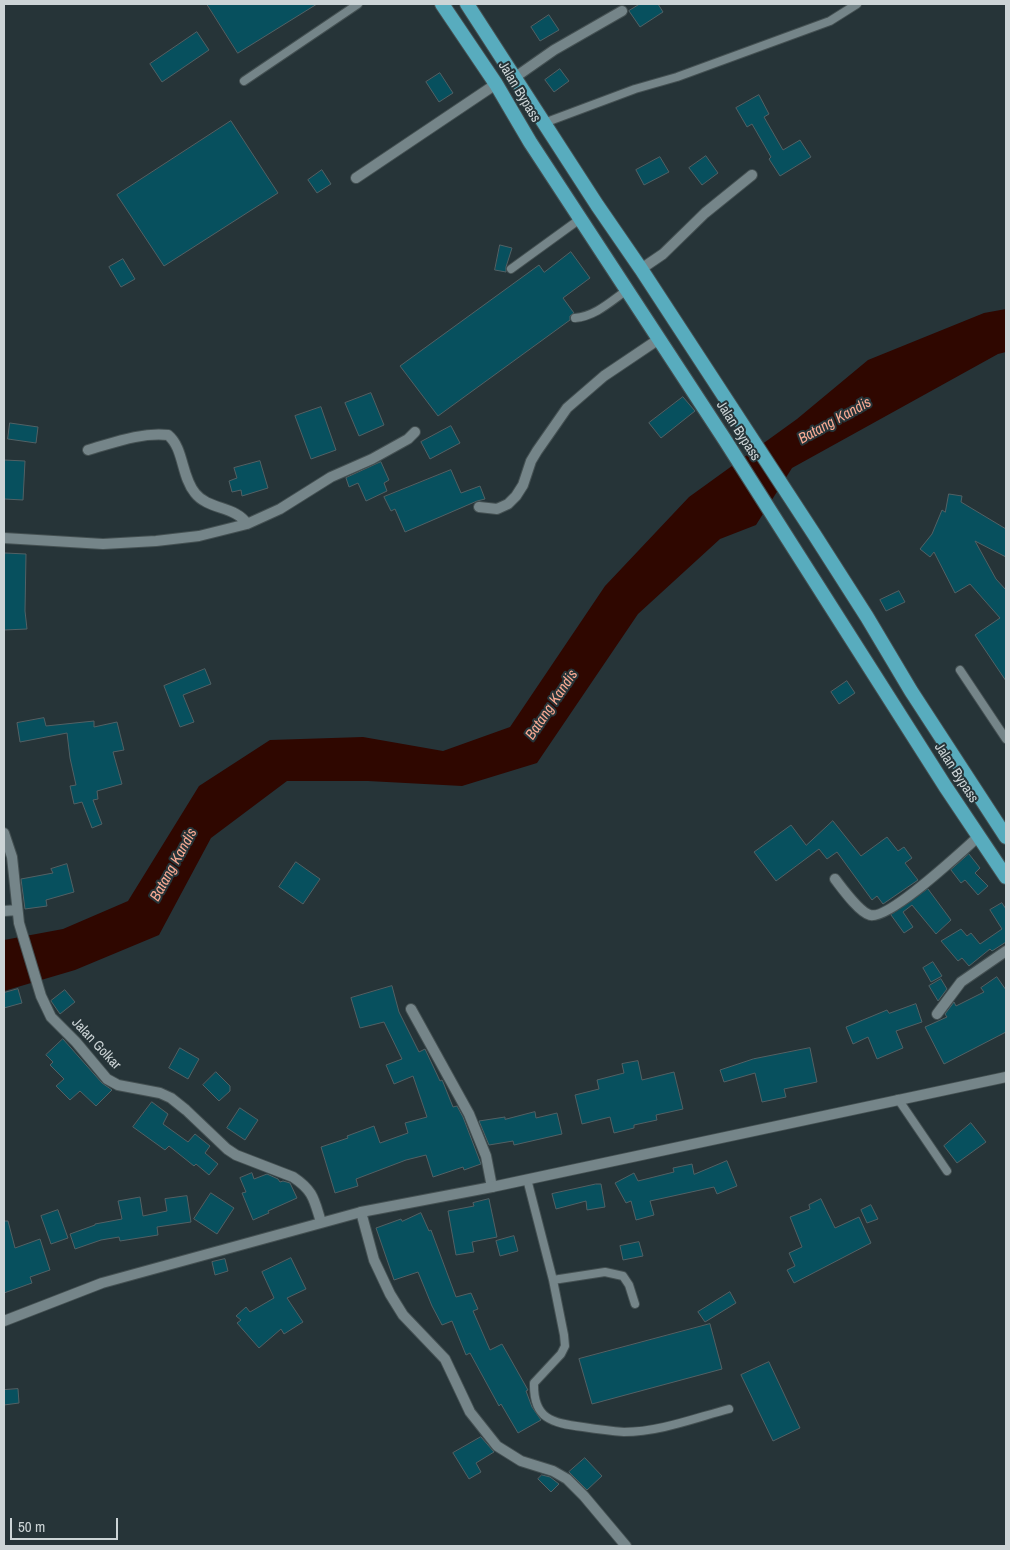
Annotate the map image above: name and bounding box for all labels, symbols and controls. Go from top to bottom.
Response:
street label: Jalan Bypass [494,58,544,126]
water label: Batang Kandis [795,394,875,448]
street label: Jalan Bypass [712,398,764,464]
water label: Batang Kandis [522,667,582,743]
street label: Jalan Bypass [930,740,982,806]
water label: Batang Kandis [147,825,201,905]
street label: Jalan Golkar [68,1015,124,1073]
scale bar [12,1508,120,1540]
text: 50 m [18,1516,45,1537]

